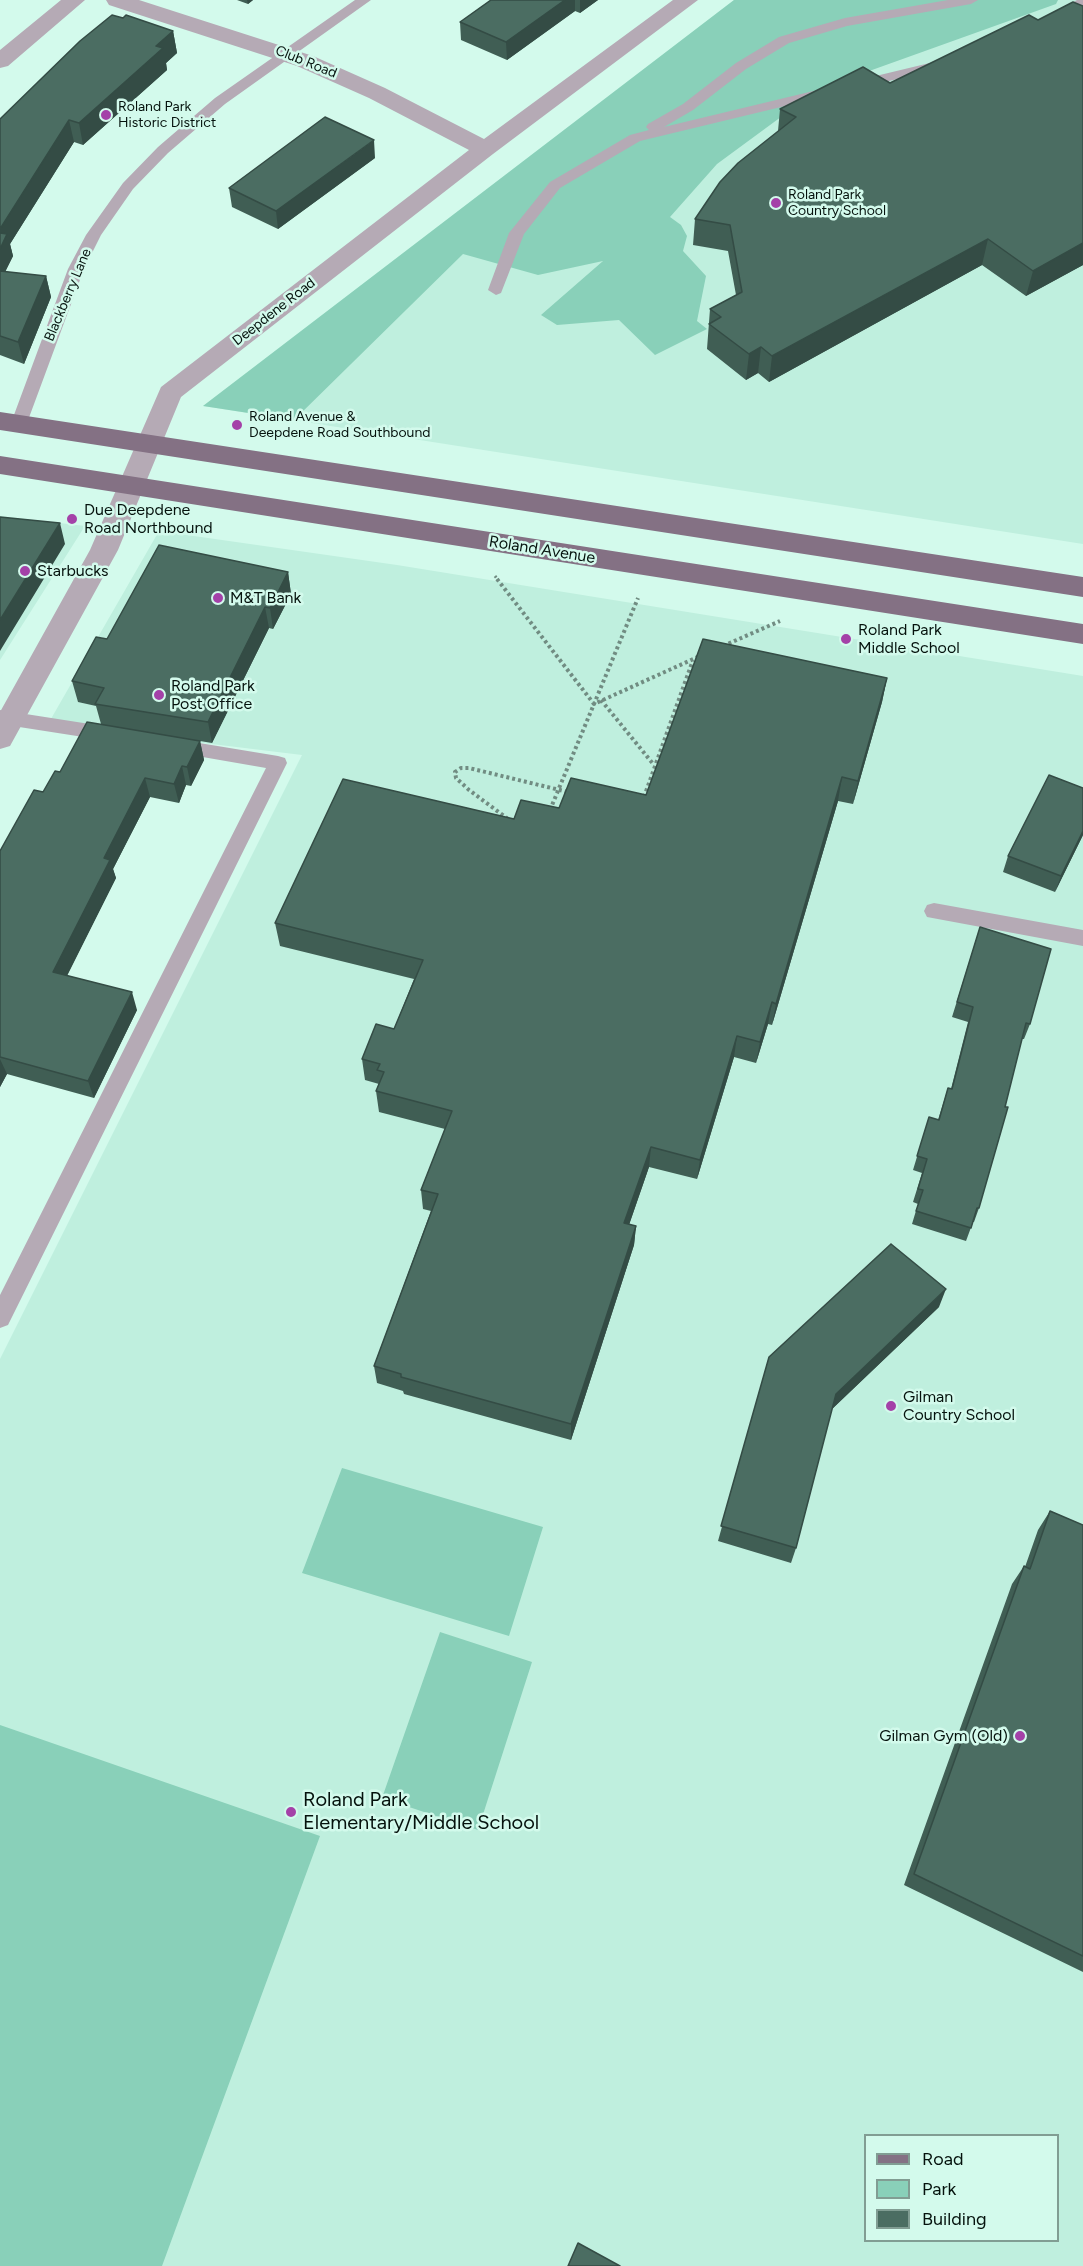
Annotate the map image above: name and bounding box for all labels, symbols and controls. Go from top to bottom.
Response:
street label: Club Road [273,42,339,82]
place label: Roland Park Historic District [118,99,216,132]
marker: Roland Park Historic District [99,108,113,122]
place label: Roland Park Country School [788,187,886,220]
marker: Roland Park Country School [769,196,783,210]
street label: Blackberry Lane [41,246,95,344]
street label: Deepdene Road [229,275,319,349]
place label: Roland Avenue & Deepdene Road Southbound [249,409,430,442]
marker: Roland Avenue & Deepdene Road Southbound [230,418,244,432]
place label: Due Deepdene Road Northbound [84,500,213,538]
marker: Due Deepdene Road Northbound [65,512,79,526]
street label: Roland Avenue [487,532,597,568]
place label: Starbucks [37,561,109,581]
marker: Starbucks [18,564,32,578]
place label: M&T Bank [230,588,301,608]
marker: M&T Bank [211,591,225,605]
place label: Roland Park Middle School [858,620,960,658]
marker: Roland Park Middle School [839,632,853,646]
place label: Roland Park Post Office [171,676,255,714]
marker: Roland Park Post Office [152,688,166,702]
place label: Gilman Country School [903,1387,1015,1425]
marker: Gilman Country School [884,1399,898,1413]
place label: Gilman Gym (Old) [879,1726,1008,1746]
marker: Gilman Gym (Old) [1013,1729,1027,1743]
place label: Roland Park Elementary/Middle School [303,1788,539,1835]
marker: Roland Park Elementary/Middle School [284,1805,298,1819]
legend [864,2134,1059,2242]
text: Road [922,2148,963,2170]
text: Park [922,2178,956,2200]
text: Building [922,2208,987,2230]

